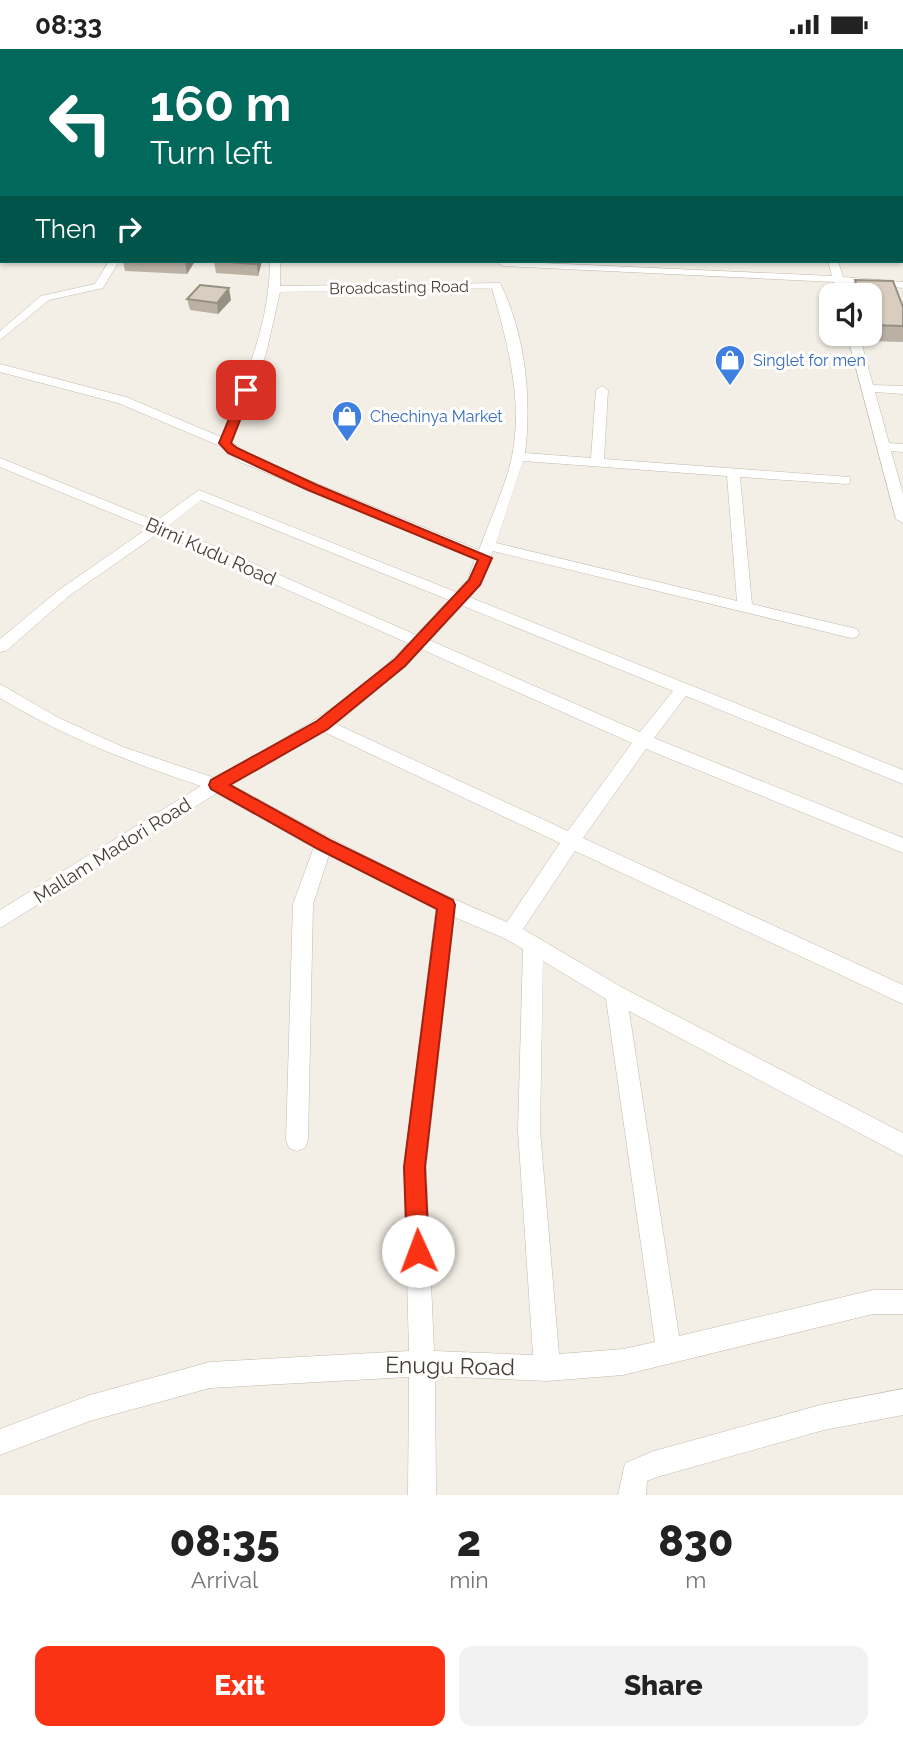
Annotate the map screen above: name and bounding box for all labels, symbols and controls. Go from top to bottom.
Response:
text: 08:33 [35,10,102,40]
text: 160 m [150,75,291,132]
icon: left [35,77,126,168]
text: Turn left [150,134,272,171]
icon: right [110,210,148,248]
text: Then [35,214,96,244]
street label: Broadcasting Road [329,277,469,298]
map controls [819,283,882,346]
button: sound [819,283,882,346]
shop icon: Singlet for men [713,343,747,387]
place label: Singlet for men [753,351,866,370]
pin [216,360,276,420]
icon: arrive [227,371,265,409]
shop icon: Chechinya Market [330,399,364,443]
place label: Chechinya Market [370,407,503,426]
street label: Birni Kudu Road [142,512,280,590]
street label: Mallam Madori Road [29,793,195,907]
position arrow [381,1214,455,1288]
street label: Enugu Road [385,1351,515,1380]
text: 08:35 [170,1517,280,1566]
text: 2 [457,1517,481,1566]
text: 830 [658,1517,733,1566]
text: Arrival [191,1566,258,1593]
text: min [449,1566,489,1593]
text: m [685,1566,706,1593]
button: Exit [35,1646,445,1726]
button: Share [459,1646,868,1726]

